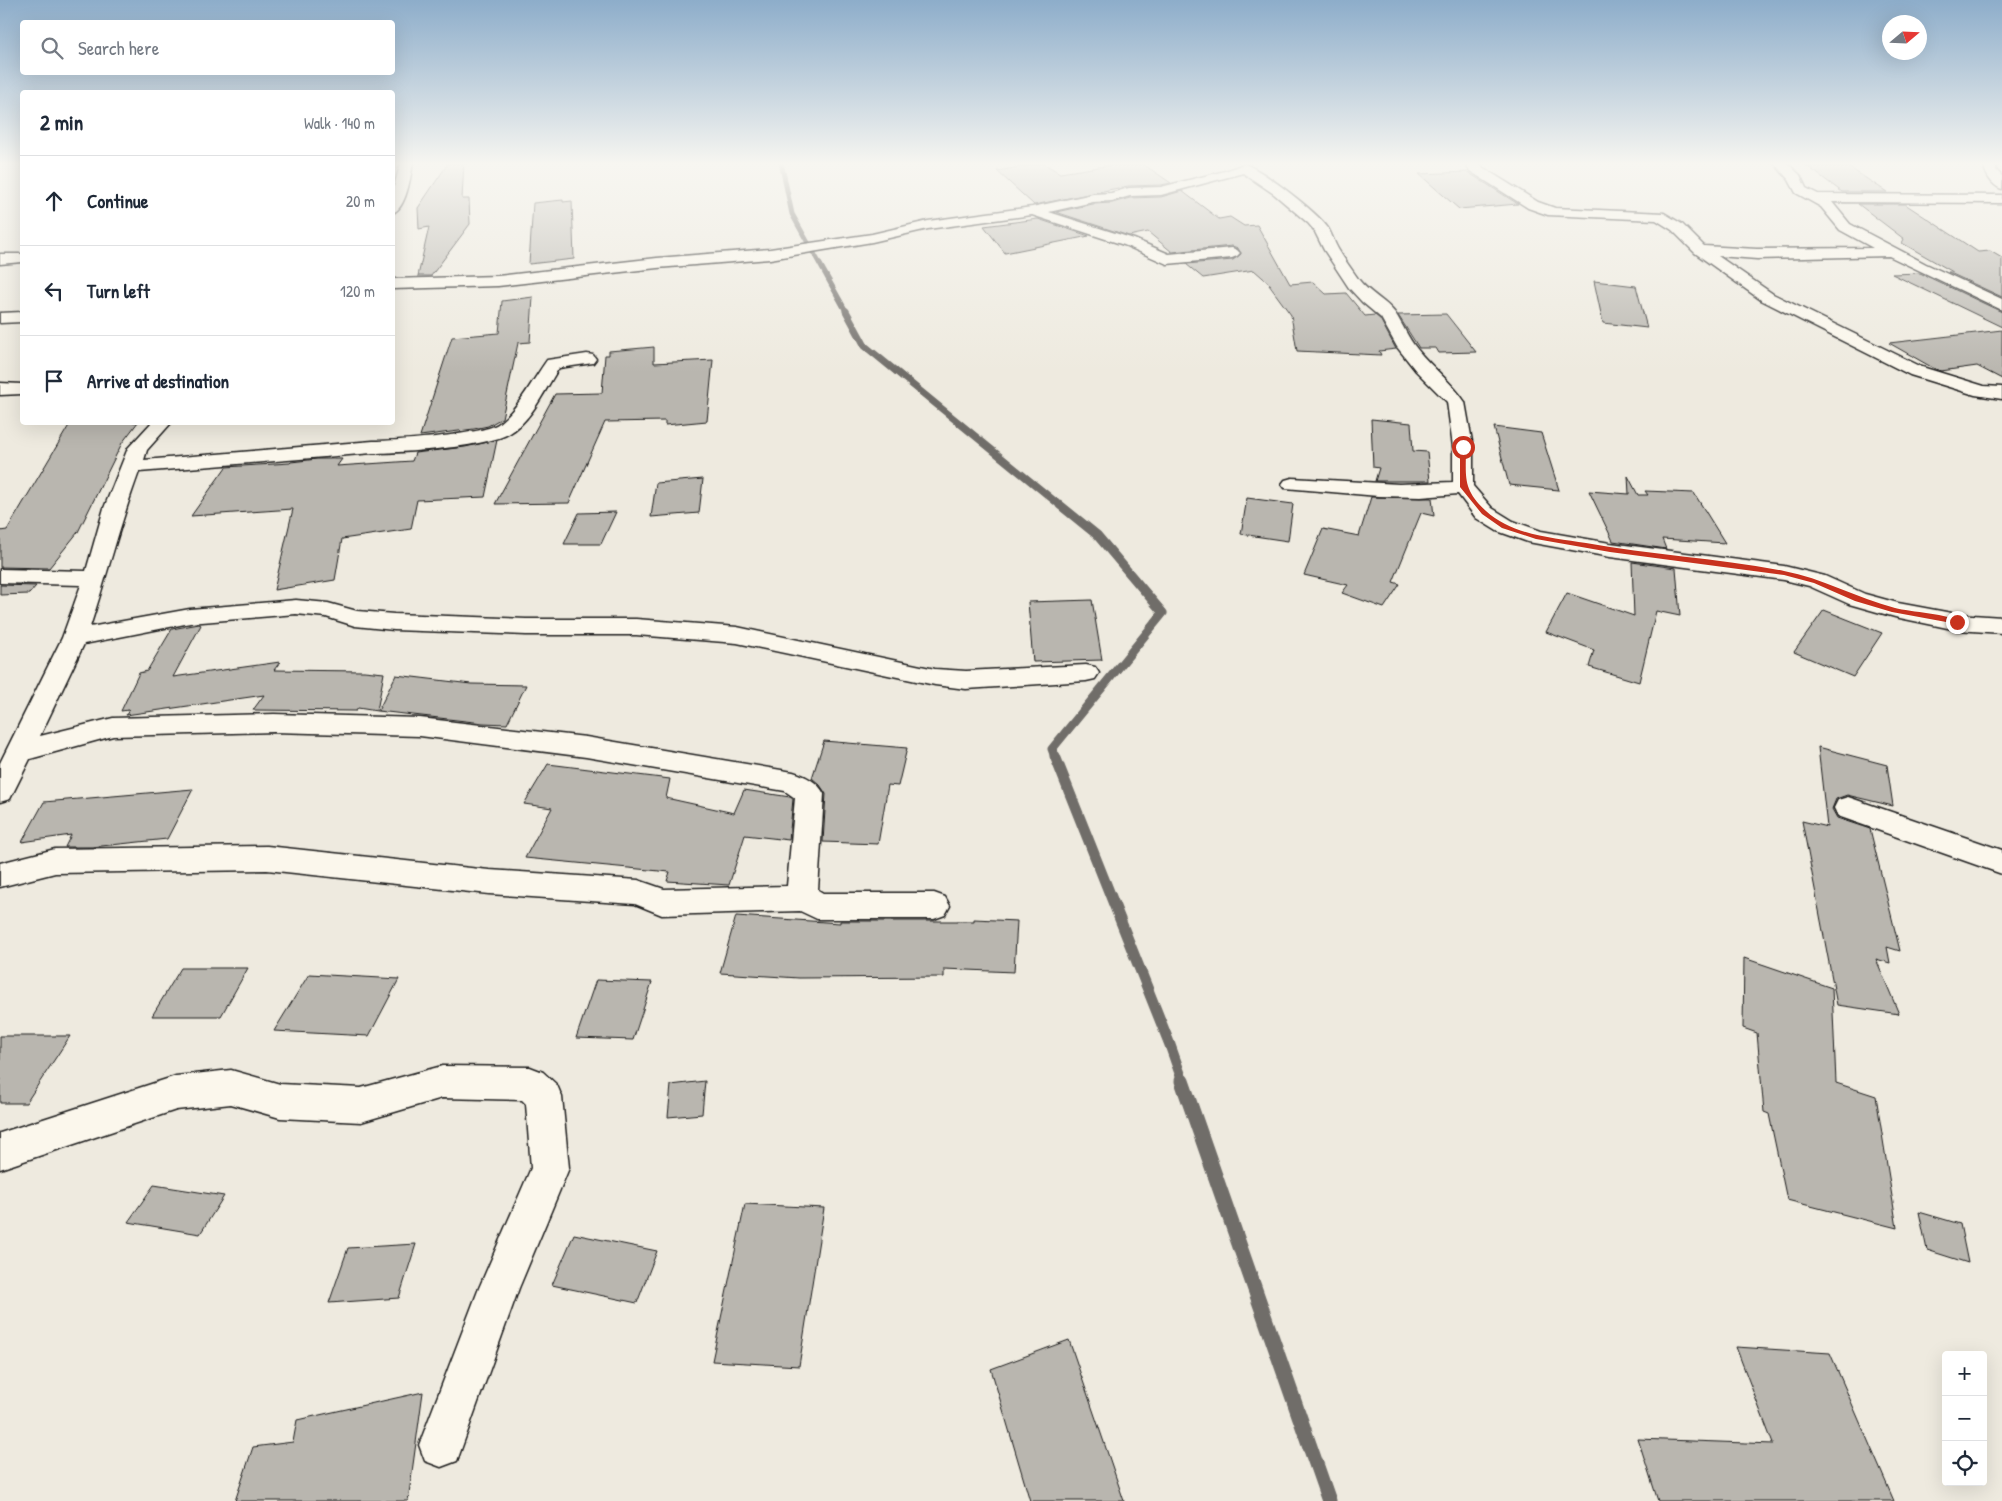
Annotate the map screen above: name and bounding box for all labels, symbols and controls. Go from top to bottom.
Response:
north arrow [1882,15,1927,60]
search box [20,20,395,75]
icon: search [38,34,66,62]
text: Search here [78,35,159,61]
text: 2 min [40,108,83,137]
text: Walk · 140 m [304,112,375,134]
icon: ahead [40,187,68,215]
text: Continue [87,188,148,214]
text: 20 m [346,190,375,212]
icon: left [40,277,68,305]
text: Turn left [87,278,150,304]
text: 120 m [340,280,375,302]
icon: arrive [40,367,68,395]
text: Arrive at destination [87,368,229,394]
route start [1452,436,1475,459]
route end [1946,611,1969,634]
map controls [1942,1351,1987,1486]
button: + [1942,1351,1987,1396]
button: − [1942,1396,1987,1441]
button: locate [1942,1441,1987,1486]

